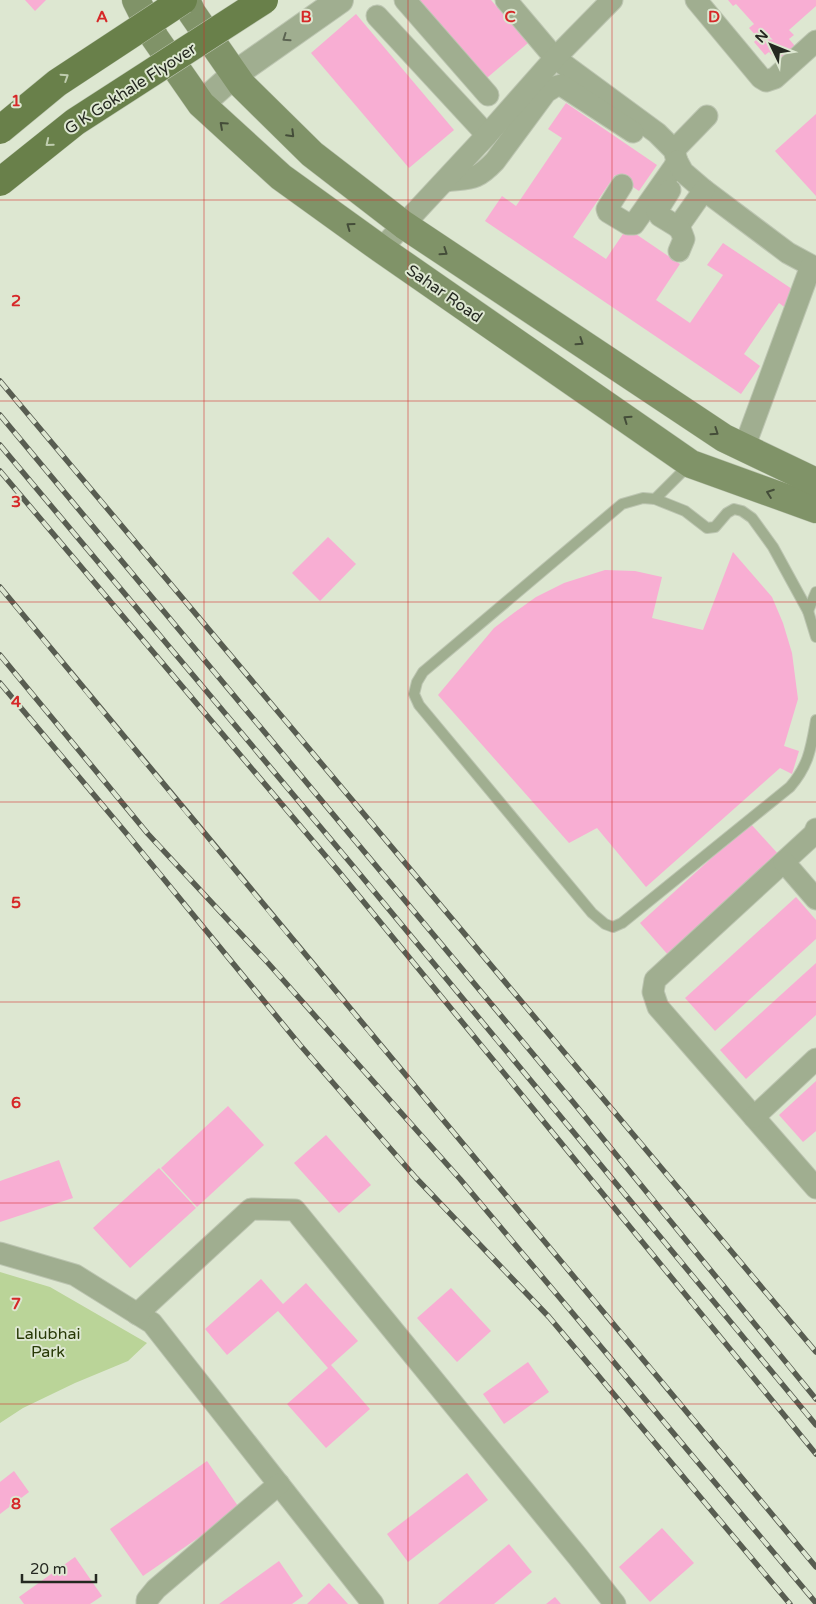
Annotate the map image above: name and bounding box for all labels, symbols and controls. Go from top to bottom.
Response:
text: A [96,7,108,27]
text: B [300,7,312,27]
text: C [504,7,516,27]
text: D [708,7,720,27]
north arrow [746,20,796,70]
text: N [752,27,772,46]
one-way arrow [282,32,292,41]
street label: G K Gokhale Flyover [61,38,201,139]
one-way arrow [60,74,69,84]
text: 1 [11,91,21,111]
one-way arrow [220,121,229,130]
one-way arrow [286,128,295,137]
one-way arrow [46,137,55,145]
one-way arrow [346,223,356,232]
one-way arrow [439,246,448,255]
street label: Sahar Road [403,260,486,327]
text: 2 [11,291,21,311]
one-way arrow [574,336,583,345]
one-way arrow [623,416,633,425]
one-way arrow [709,426,719,435]
one-way arrow [766,489,775,499]
text: 3 [11,492,21,512]
text: 4 [11,692,21,712]
text: 5 [11,893,21,913]
text: 6 [11,1093,21,1113]
text: 7 [11,1294,21,1314]
park label: Lalubhai Park [16,1324,80,1362]
text: 8 [11,1494,21,1514]
scale bar [22,1552,96,1584]
text: 20 m [30,1560,67,1578]

